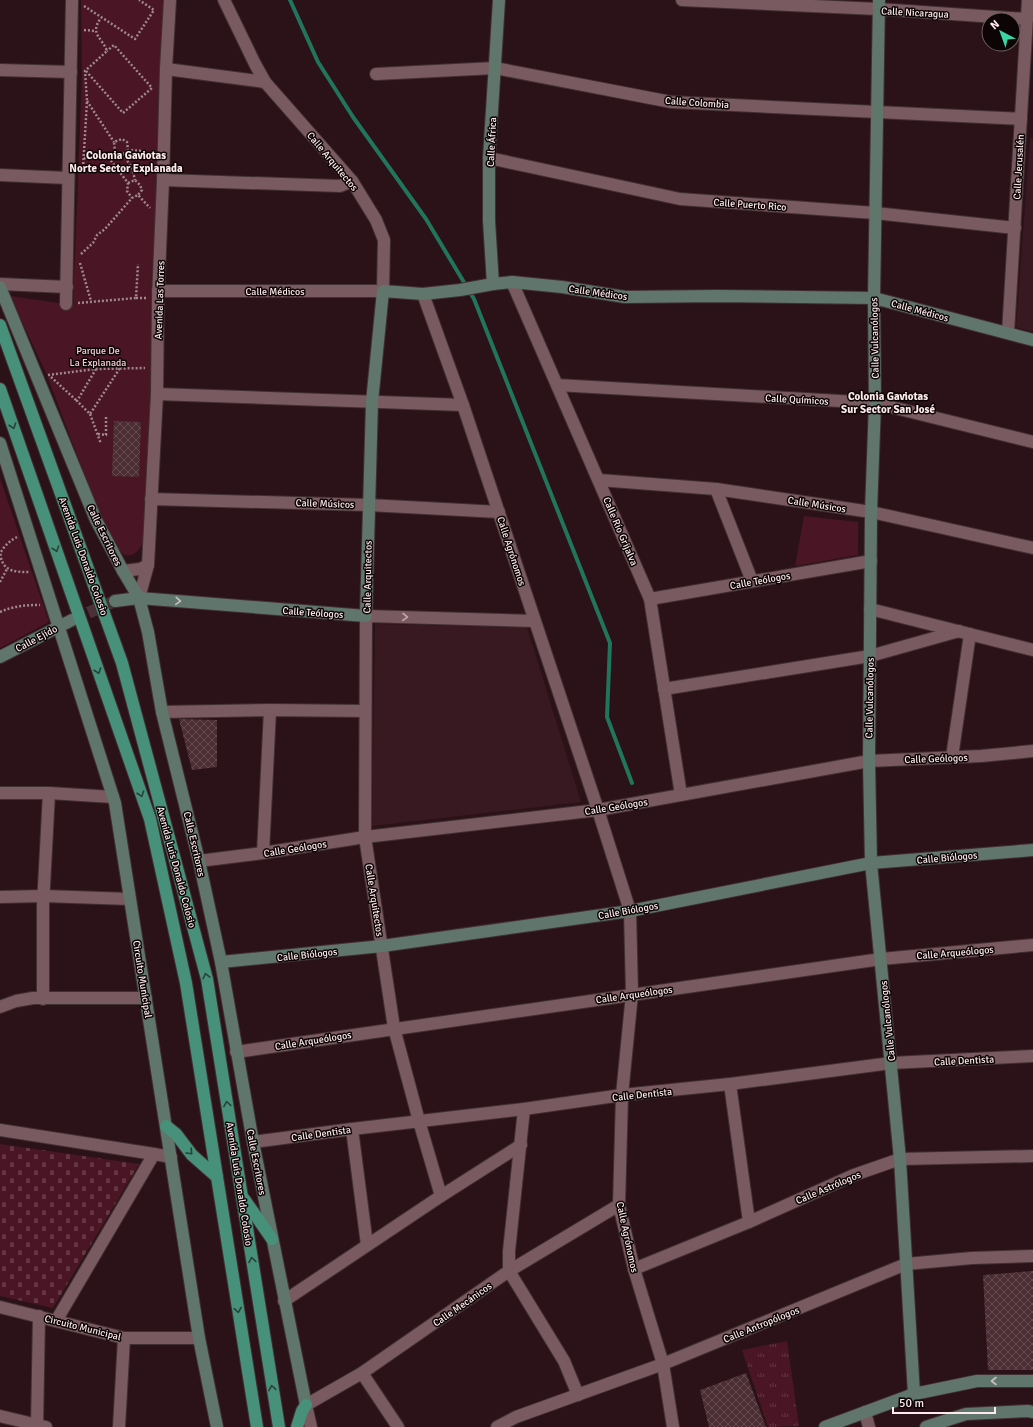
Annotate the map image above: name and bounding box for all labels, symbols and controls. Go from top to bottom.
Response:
street label: Calle Nicaragua [881,5,949,21]
north arrow [981,12,1021,52]
text: N [988,17,1002,32]
street label: Calle Colombia [665,95,729,111]
street label: Calle África [484,117,499,167]
street label: Calle Arquitectos [304,130,361,194]
street label: Calle Jerusalén [1011,134,1027,200]
district label: Colonia Gaviotas Norte Sector Explanada [69,149,183,175]
street label: Calle Puerto Rico [713,196,787,214]
street label: Avenida Las Torres [153,260,167,340]
street label: Calle Médicos [568,283,629,303]
street label: Calle Médicos [245,286,305,298]
street label: Calle Vulcanólogos [868,297,882,379]
street label: Calle Médicos [890,298,950,325]
park label: Parque De La Explanada [70,345,126,369]
district label: Colonia Gaviotas Sur Sector San José [841,390,935,416]
street label: Calle Químicos [765,392,830,408]
one-way arrow [8,422,17,429]
street label: Calle Músicos [787,494,847,516]
street label: Calle Río Grijalva [600,495,640,567]
street label: Avenida Luis Donaldo Colosio [56,496,110,617]
street label: Calle Músicos [295,497,355,511]
street label: Calle Escritores [84,503,124,569]
street label: Calle Agrónomos [494,515,528,588]
street label: Calle Arquitectos [361,540,375,614]
one-way arrow [51,545,59,552]
street label: Calle Teólogos [729,570,792,592]
one-way arrow [175,597,181,606]
street label: Calle Teólogos [282,605,344,621]
one-way arrow [402,613,408,621]
street label: Calle Ejido [14,623,59,655]
street label: Calle Vulcanólogos [863,657,877,739]
one-way arrow [94,668,102,675]
street label: Calle Geólogos [904,752,969,766]
one-way arrow [136,791,145,798]
street label: Calle Geólogos [584,796,649,818]
street label: Avenida Luis Donaldo Colosio [154,805,198,929]
street label: Calle Escritores [181,810,208,879]
street label: Calle Geólogos [263,838,328,860]
street label: Calle Biólogos [916,849,978,867]
street label: Calle Arquitectos [362,863,386,938]
street label: Calle Biólogos [597,900,660,922]
street label: Circuito Municipal [130,939,154,1019]
street label: Calle Arqueólogos [916,944,995,962]
street label: Calle Biólogos [276,946,339,964]
one-way arrow [202,973,210,979]
street label: Calle Vulcanólogos [878,979,898,1062]
street label: Calle Arqueólogos [595,984,674,1006]
street label: Calle Arqueólogos [274,1029,353,1053]
street label: Calle Dentista [934,1053,994,1069]
street label: Calle Dentista [612,1086,673,1104]
one-way arrow [223,1101,232,1107]
street label: Avenida Luis Donaldo Colosio [223,1121,255,1247]
street label: Calle Dentista [291,1124,352,1144]
street label: Calle Escritores [244,1128,268,1197]
one-way arrow [186,1147,193,1155]
street label: Calle Astrólogos [794,1169,863,1207]
street label: Calle Agrónomos [614,1201,641,1274]
one-way arrow [248,1257,257,1263]
street label: Calle Mecánicos [431,1280,495,1330]
street label: Calle Antropólogos [722,1304,802,1346]
one-way arrow [233,1306,242,1313]
street label: Circuito Municipal [43,1313,122,1343]
one-way arrow [991,1377,997,1385]
one-way arrow [269,1385,277,1392]
scale bar [893,1389,995,1415]
text: 50 m [899,1396,924,1411]

